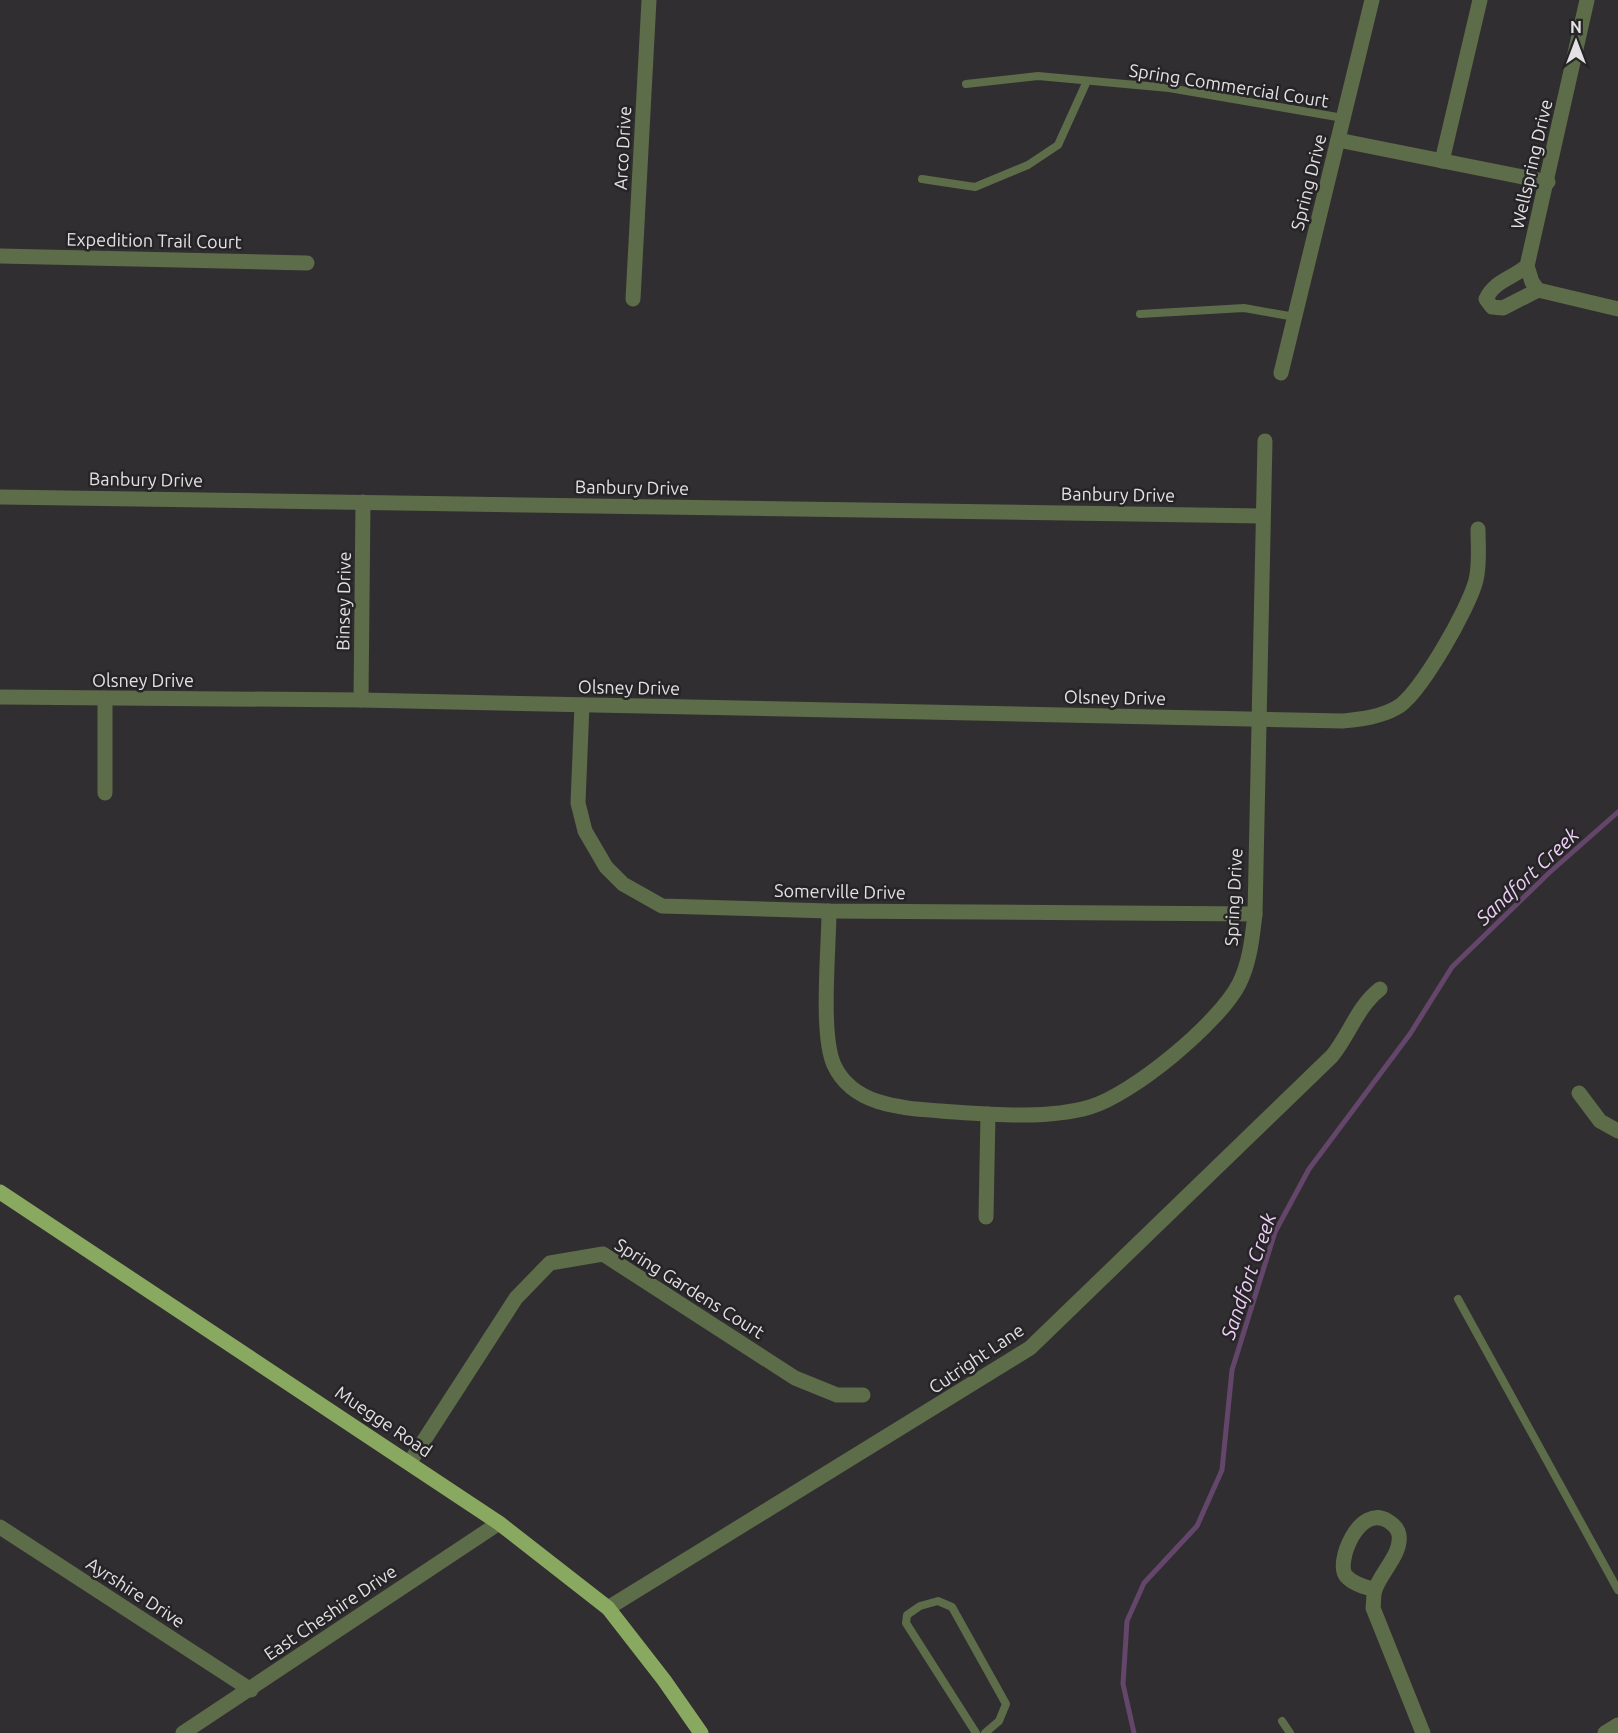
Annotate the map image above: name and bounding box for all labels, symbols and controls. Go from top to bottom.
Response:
north arrow [1546,12,1606,72]
text: N [1570,18,1582,36]
street label: Spring Commercial Court [1128,59,1330,111]
street label: Wellspring Drive [1506,97,1556,231]
street label: Arco Drive [610,106,634,190]
street label: Spring Drive [1286,132,1330,232]
street label: Expedition Trail Court [66,228,242,252]
street label: Banbury Drive [89,468,203,490]
street label: Banbury Drive [575,476,689,498]
street label: Banbury Drive [1061,483,1175,505]
street label: Binsey Drive [332,551,354,651]
street label: Olsney Drive [92,670,194,690]
street label: Olsney Drive [578,676,680,698]
street label: Olsney Drive [1064,686,1166,708]
water label: Sandfort Creek [1470,822,1584,930]
street label: Spring Drive [1220,847,1246,947]
street label: Somerville Drive [774,880,906,902]
water label: Sandfort Creek [1215,1209,1281,1343]
street label: Spring Gardens Court [612,1234,768,1342]
street label: Cutright Lane [925,1319,1027,1397]
street label: Muegge Road [332,1381,436,1461]
street label: Ayrshire Drive [83,1553,189,1631]
street label: East Cheshire Drive [260,1560,400,1664]

